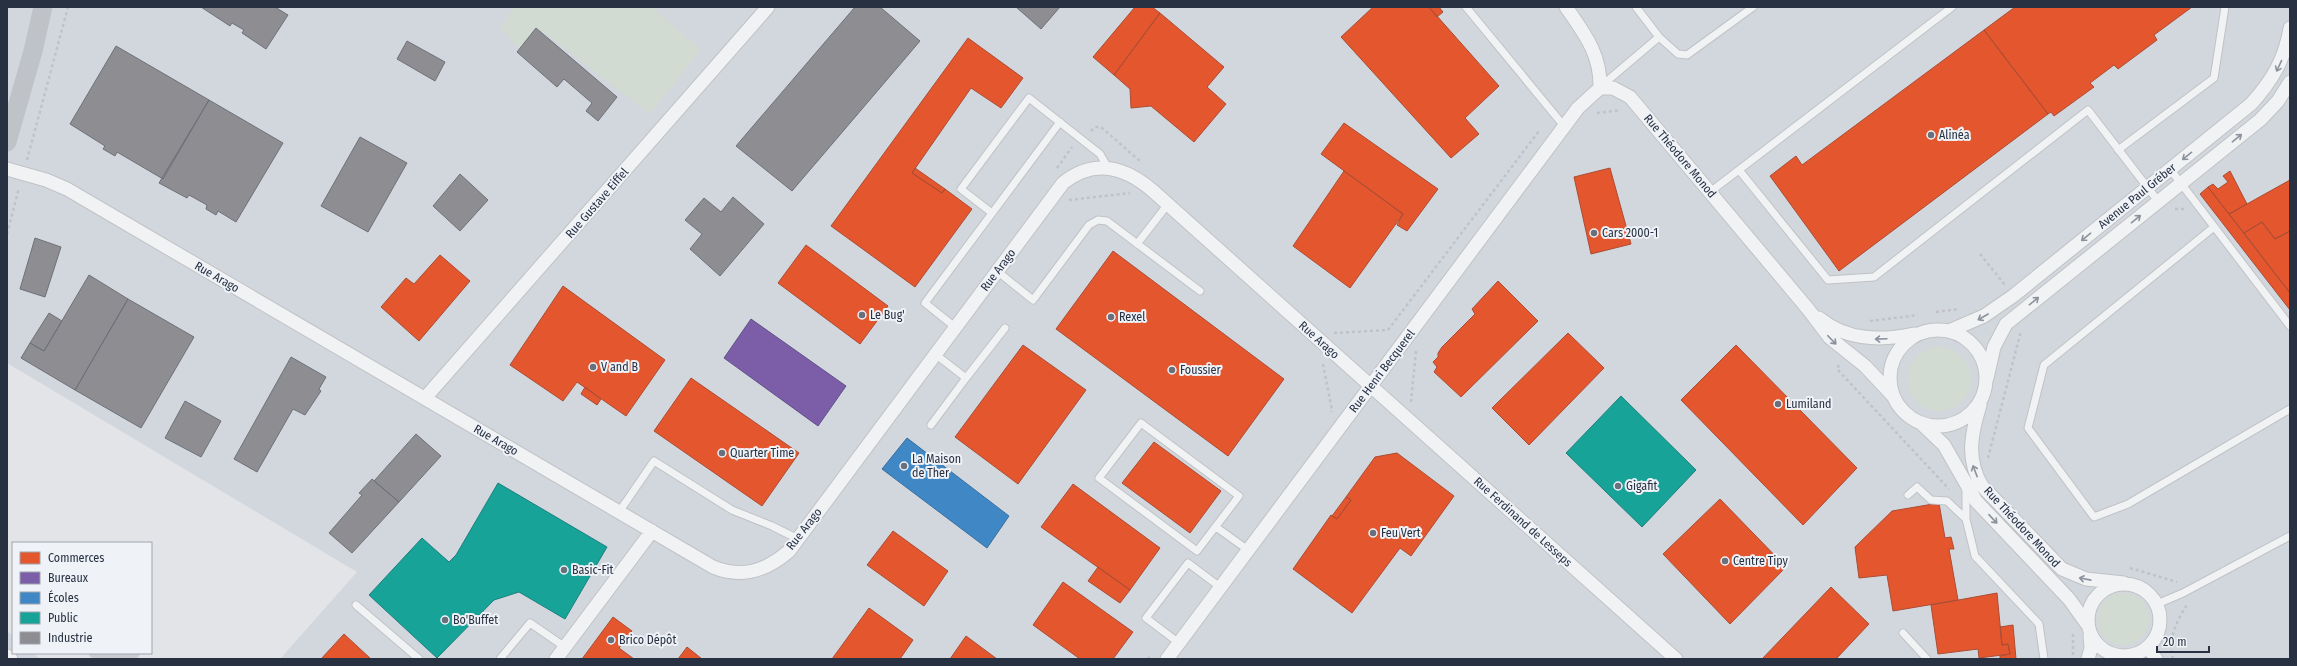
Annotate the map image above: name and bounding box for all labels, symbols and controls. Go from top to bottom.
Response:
one-way arrow [2275,59,2282,71]
street label: Rue Théodore Monod [1641,111,1719,201]
place label: Alinéa [1939,128,1970,142]
marker: Alinéa [1926,130,1936,140]
one-way arrow [2232,134,2243,142]
one-way arrow [2182,151,2192,160]
street label: Avenue Paul Gréber [2095,160,2179,232]
street label: Rue Gustave Eiffel [563,165,631,241]
one-way arrow [2130,215,2141,224]
place label: Cars 2000-1 [1602,226,1658,240]
marker: Cars 2000-1 [1589,228,1599,238]
one-way arrow [2080,233,2091,242]
street label: Rue Arago [978,246,1018,294]
street label: Rue Arago [192,259,242,295]
one-way arrow [2029,296,2040,305]
place label: Le Bug' [870,308,905,322]
marker: Le Bug' [857,310,867,320]
place label: Rexel [1119,310,1145,324]
marker: Rexel [1106,312,1116,322]
one-way arrow [1977,313,1989,321]
street label: Rue Arago [1296,318,1342,362]
street label: Rue Henri Becquerel [1346,327,1418,415]
one-way arrow [1827,335,1837,345]
one-way arrow [1875,335,1888,343]
place label: V and B [601,360,638,374]
marker: V and B [588,362,598,372]
place label: Foussier [1180,363,1222,377]
marker: Foussier [1167,365,1177,375]
place label: Lumiland [1786,397,1831,411]
marker: Lumiland [1773,399,1783,409]
street label: Rue Arago [471,422,521,458]
place label: Quarter Time [730,446,794,460]
marker: Quarter Time [717,448,727,458]
place label: La Maison de Ther [912,452,961,480]
marker: La Maison de Ther [899,461,909,471]
one-way arrow [1970,465,1978,477]
street label: Rue Ferdinand de Lesseps [1471,474,1575,570]
place label: Gigafit [1626,479,1657,493]
marker: Gigafit [1613,481,1623,491]
street label: Rue Théodore Monod [1981,484,2063,570]
street label: Rue Arago [783,505,825,553]
one-way arrow [1988,514,1997,524]
place label: Feu Vert [1381,526,1421,540]
marker: Feu Vert [1368,528,1378,538]
legend [12,542,152,654]
text: Commerces [48,551,104,565]
place label: Centre Tipy [1733,554,1789,568]
marker: Centre Tipy [1720,556,1730,566]
place label: Basic-Fit [572,563,613,577]
marker: Basic-Fit [559,565,569,575]
text: Bureaux [48,571,89,585]
one-way arrow [2079,574,2092,582]
text: Écoles [48,590,79,605]
text: Public [48,611,78,625]
place label: Bo'Buffet [453,613,498,627]
marker: Bo'Buffet [440,615,450,625]
scale bar [2157,628,2209,654]
text: Industrie [48,631,92,645]
place label: Brico Dépôt [619,633,676,647]
marker: Brico Dépôt [606,635,616,645]
text: 20 m [2163,635,2187,649]

